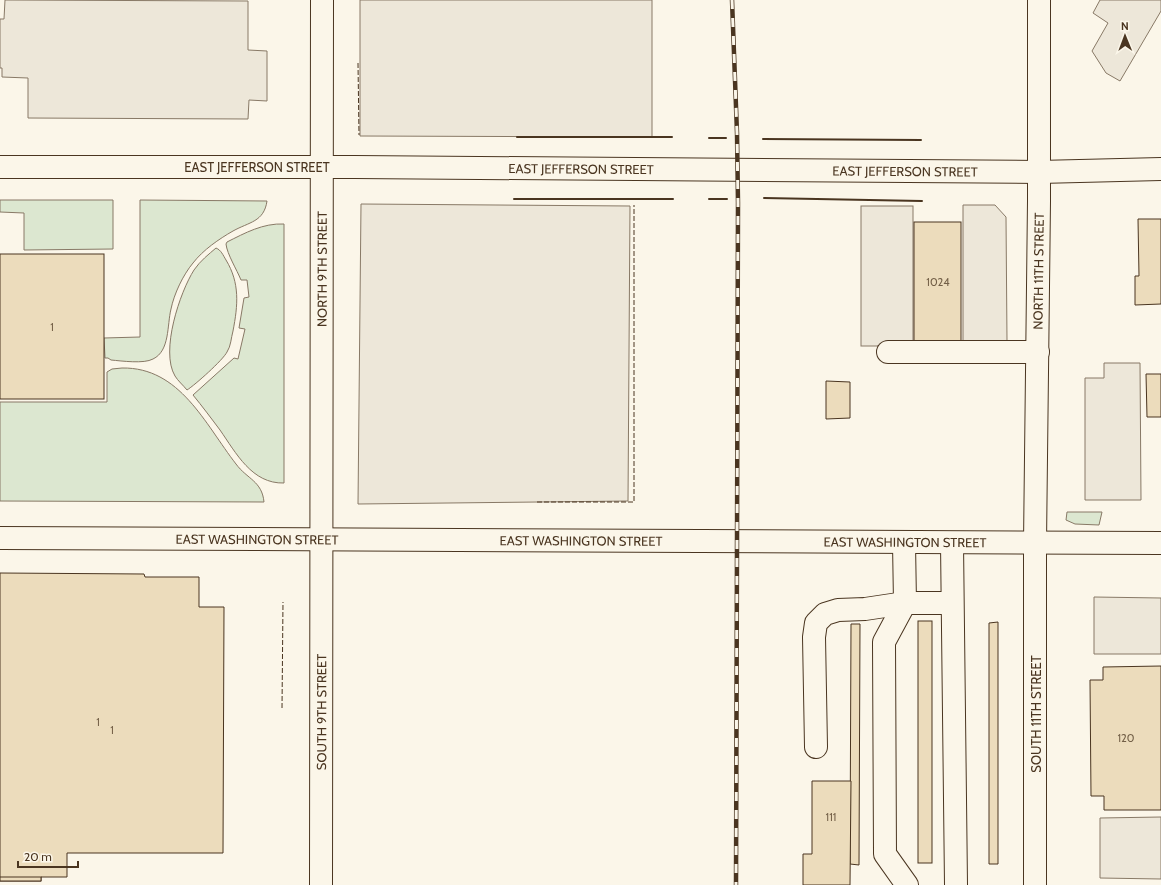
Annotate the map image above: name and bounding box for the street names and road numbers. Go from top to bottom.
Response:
street label: EAST JEFFERSON STREET [184,159,330,175]
street label: EAST JEFFERSON STREET [508,160,654,177]
street label: EAST JEFFERSON STREET [832,162,978,180]
street label: NORTH 9TH STREET [314,211,330,327]
street label: NORTH 11TH STREET [1029,212,1047,330]
street label: EAST WASHINGTON STREET [176,531,339,547]
street label: EAST WASHINGTON STREET [499,532,663,549]
street label: EAST WASHINGTON STREET [823,534,987,550]
street label: SOUTH 9TH STREET [313,654,329,770]
street label: SOUTH 11TH STREET [1028,655,1044,773]

